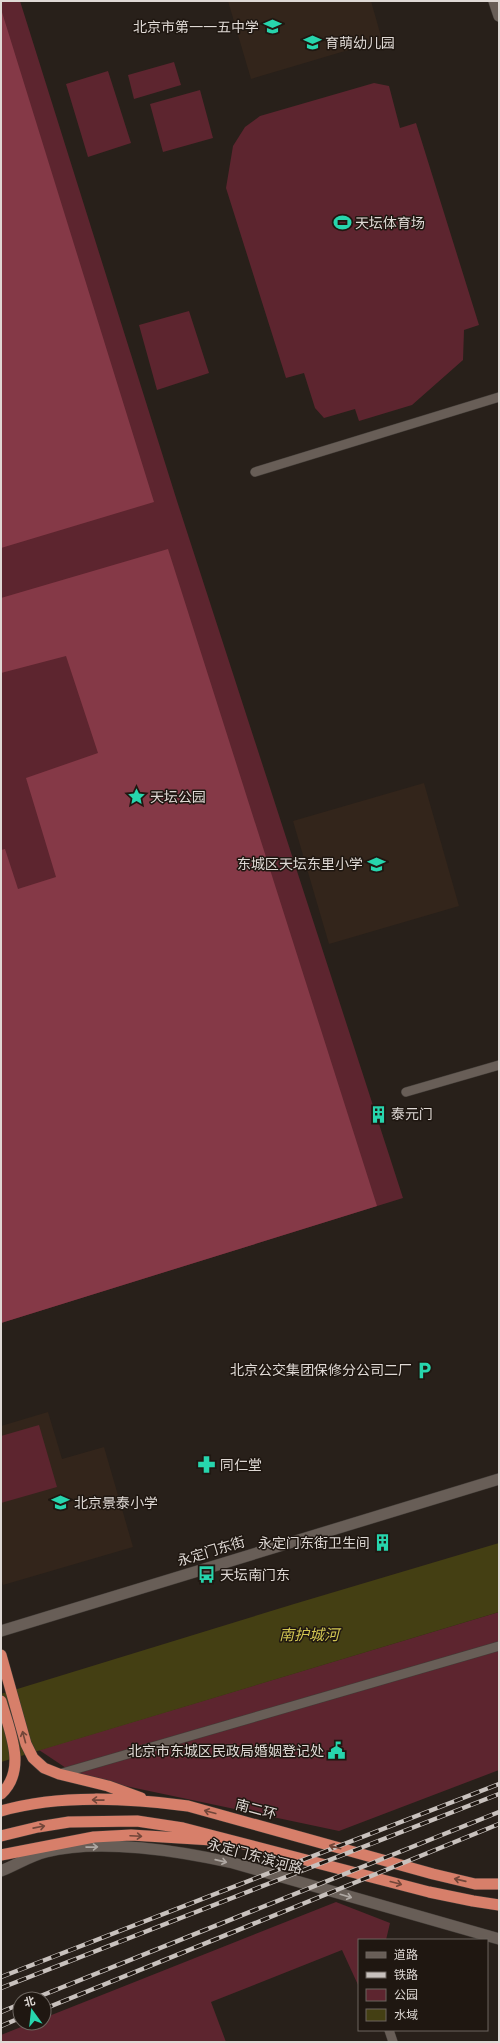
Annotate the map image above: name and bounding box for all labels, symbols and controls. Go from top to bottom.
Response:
school or university icon: 北京市第一一五中学 [262,17,282,37]
place label: 北京市第一一五中学 [133,18,259,36]
school or university icon: 育萌幼儿园 [302,33,322,53]
place label: 育萌幼儿园 [325,34,395,52]
sports icon: 天坛体育场 [332,213,352,233]
place label: 天坛体育场 [355,214,425,232]
place icon: 天坛公园 [127,787,147,807]
place label: 天坛公园 [150,788,206,806]
school or university icon: 东城区天坛东里小学 [366,854,386,874]
place label: 东城区天坛东里小学 [237,855,363,873]
building icon: 泰元门 [368,1104,388,1124]
place label: 泰元门 [391,1105,433,1123]
parking icon: 北京公交集团保修分公司二厂 [415,1360,435,1380]
place label: 北京公交集团保修分公司二厂 [230,1361,412,1379]
pharmacy icon: 同仁堂 [197,1455,217,1475]
place label: 同仁堂 [220,1456,262,1474]
school or university icon: 北京景泰小学 [51,1493,71,1513]
place label: 北京景泰小学 [74,1494,158,1512]
street label: 永定门东街 [175,1532,247,1570]
building icon: 永定门东街卫生间 [373,1533,393,1553]
place label: 永定门东街卫生间 [258,1534,370,1552]
bus stop icon: 天坛南门东 [197,1565,217,1585]
place label: 天坛南门东 [220,1566,290,1584]
water label: 南护城河 [279,1625,342,1644]
one-way arrow [19,1730,27,1743]
public building icon: 北京市东城区民政局婚姻登记处 [327,1741,347,1761]
place label: 北京市东城区民政局婚姻登记处 [128,1742,324,1760]
street label: 南二环 [233,1795,279,1823]
one-way arrow [92,1796,105,1804]
one-way arrow [203,1808,216,1815]
one-way arrow [32,1822,45,1830]
one-way arrow [129,1832,142,1839]
street label: 永定门东滨河路 [205,1835,305,1877]
one-way arrow [329,1842,342,1850]
one-way arrow [85,1843,98,1851]
one-way arrow [214,1857,227,1865]
one-way arrow [454,1876,467,1884]
one-way arrow [390,1880,403,1888]
one-way arrow [339,1893,352,1900]
legend [358,1939,488,2031]
text: 道路 [394,1947,418,1962]
text: 铁路 [394,1967,418,1982]
text: 公园 [394,1987,418,2002]
north arrow [12,1991,52,2031]
text: 北 [22,1993,37,2010]
text: 水域 [394,2007,418,2022]

